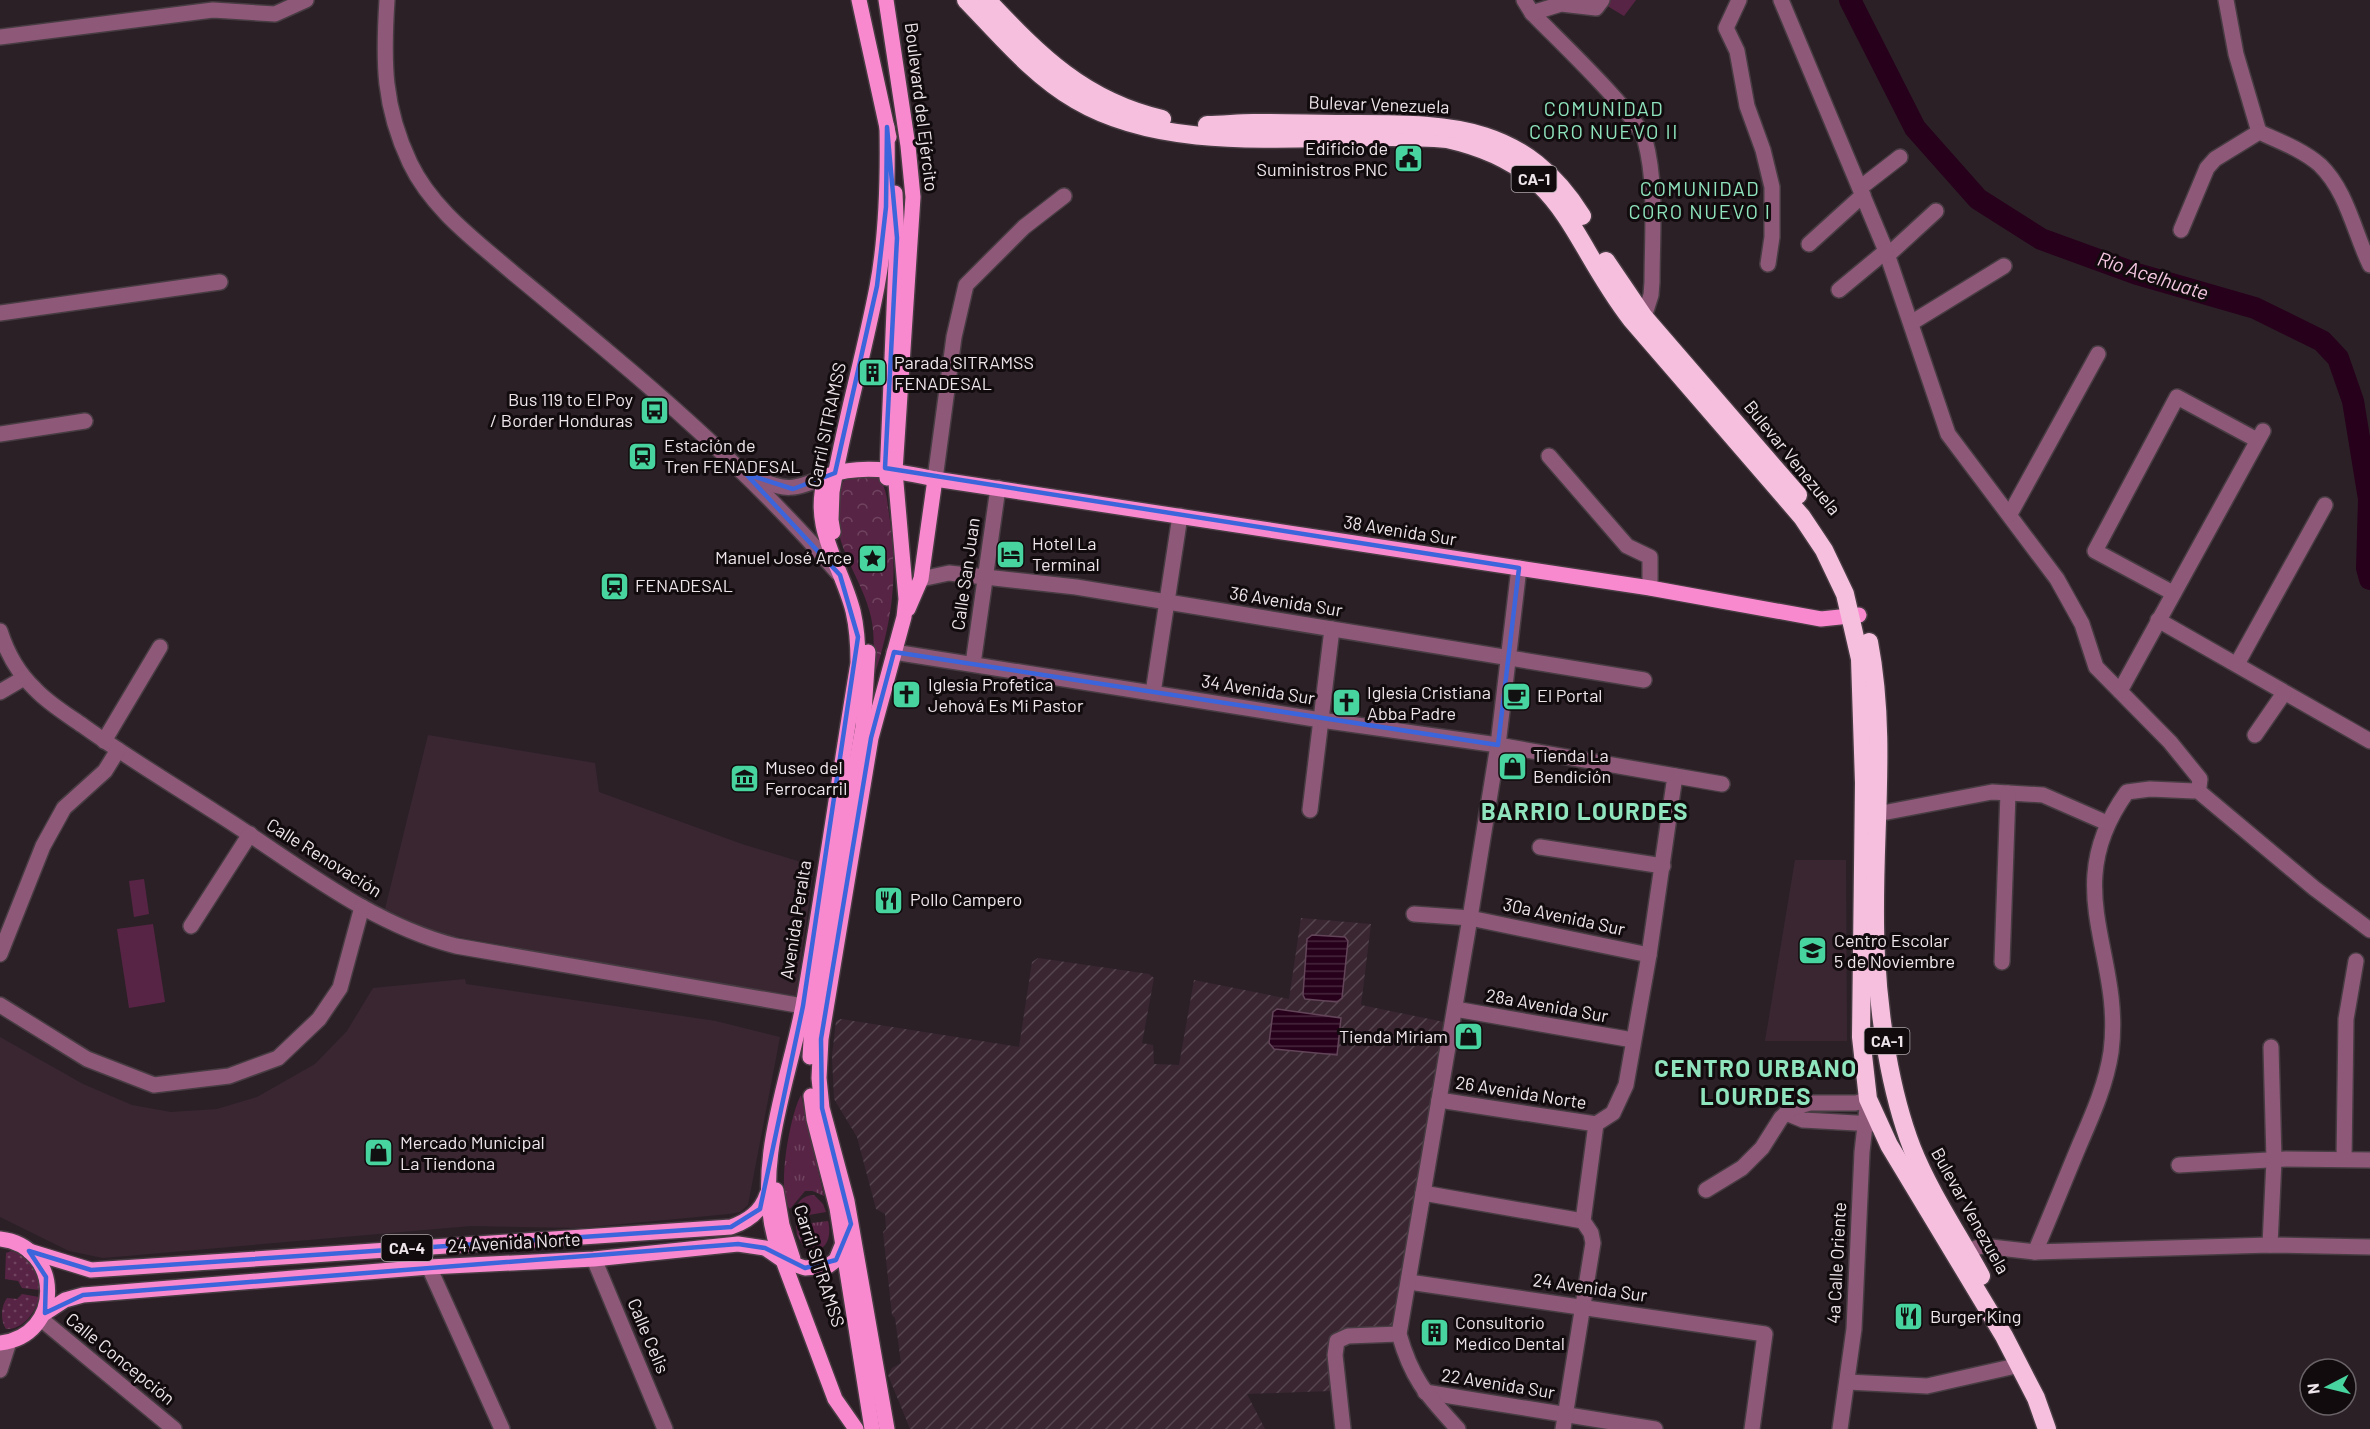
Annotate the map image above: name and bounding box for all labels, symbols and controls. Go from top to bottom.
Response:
street label: Boulevard del Ejército [901,21,943,193]
street label: Bulevar Venezuela [1308,91,1450,117]
district label: COMUNIDAD CORO NUEVO II [1529,96,1679,143]
place label: Edificio de Suministros PNC [1257,137,1388,180]
public building icon: Edificio de Suministros PNC [1393,143,1425,175]
road number: CA-1 [1512,166,1556,192]
district label: COMUNIDAD CORO NUEVO I [1628,176,1772,223]
water label: Río Acelhuate [2095,246,2212,304]
place label: Parada SITRAMSS FENADESAL [894,351,1034,394]
building icon: Parada SITRAMSS FENADESAL [857,357,889,389]
street label: Carril SITRAMSS [802,360,850,489]
place label: Bus 119 to El Poy / Border Honduras [490,388,633,431]
bus stop icon: Bus 119 to El Poy / Border Honduras [638,394,670,426]
street label: Bulevar Venezuela [1740,396,1846,519]
place label: Estación de Tren FENADESAL [664,434,801,477]
station icon: Estación de Tren FENADESAL [627,440,659,472]
street label: 38 Avenida Sur [1342,510,1459,550]
street label: Calle San Juan [946,516,984,632]
place label: Hotel La Terminal [1032,532,1100,575]
hotel icon: Hotel La Terminal [995,538,1027,570]
place icon: Manuel José Arce [857,542,889,574]
place label: Manuel José Arce [715,546,852,568]
station icon: FENADESAL [598,570,630,602]
place label: FENADESAL [635,574,733,596]
street label: 36 Avenida Sur [1228,581,1345,621]
street label: 34 Avenida Sur [1200,669,1317,709]
place label: Iglesia Profetica Jehová Es Mi Pastor [928,673,1084,716]
church icon: Iglesia Profetica Jehová Es Mi Pastor [891,679,923,711]
cafe icon: El Portal [1500,680,1532,712]
place label: Iglesia Cristiana Abba Padre [1367,681,1491,724]
place label: El Portal [1537,684,1602,706]
church icon: Iglesia Cristiana Abba Padre [1330,687,1362,719]
place label: Tienda La Bendición [1533,744,1611,787]
shop icon: Tienda La Bendición [1496,750,1528,782]
place label: Museo del Ferrocarril [765,756,847,799]
museum icon: Museo del Ferrocarril [728,762,760,794]
district label: BARRIO LOURDES [1481,796,1689,825]
street label: Calle Renovación [263,813,386,901]
street label: Avenida Peralta [775,859,815,981]
restaurant icon: Pollo Campero [873,884,905,916]
place label: Pollo Campero [910,888,1022,910]
street label: 30a Avenida Sur [1501,892,1628,940]
place label: Centro Escolar 5 de Noviembre [1834,929,1955,972]
school or university icon: Centro Escolar 5 de Noviembre [1797,935,1829,967]
street label: 28a Avenida Sur [1484,983,1610,1027]
shop icon: Tienda Miriam [1453,1021,1485,1053]
place label: Tienda Miriam [1339,1025,1448,1047]
road number: CA-1 [1864,1028,1910,1054]
district label: CENTRO URBANO LOURDES [1654,1053,1858,1110]
street label: 26 Avenida Norte [1454,1071,1588,1113]
place label: Mercado Municipal La Tiendona [400,1131,545,1174]
shop icon: Mercado Municipal La Tiendona [363,1137,395,1169]
street label: Bulevar Venezuela [1927,1144,2015,1277]
street label: Carril SITRAMSS [790,1202,850,1330]
street label: 4a Calle Oriente [1822,1202,1850,1324]
street label: 24 Avenida Norte [447,1228,581,1256]
road number: CA-4 [382,1235,432,1261]
street label: 24 Avenida Sur [1532,1268,1649,1306]
street label: Calle Celis [623,1295,675,1376]
restaurant icon: Burger King [1893,1301,1925,1333]
place label: Burger King [1930,1305,2021,1327]
street label: Calle Concepción [62,1308,180,1409]
place label: Consultorio Medico Dental [1455,1311,1565,1354]
building icon: Consultorio Medico Dental [1418,1317,1450,1349]
north arrow [2298,1357,2358,1417]
street label: 22 Avenida Sur [1440,1363,1557,1403]
text: N [2303,1382,2323,1395]

